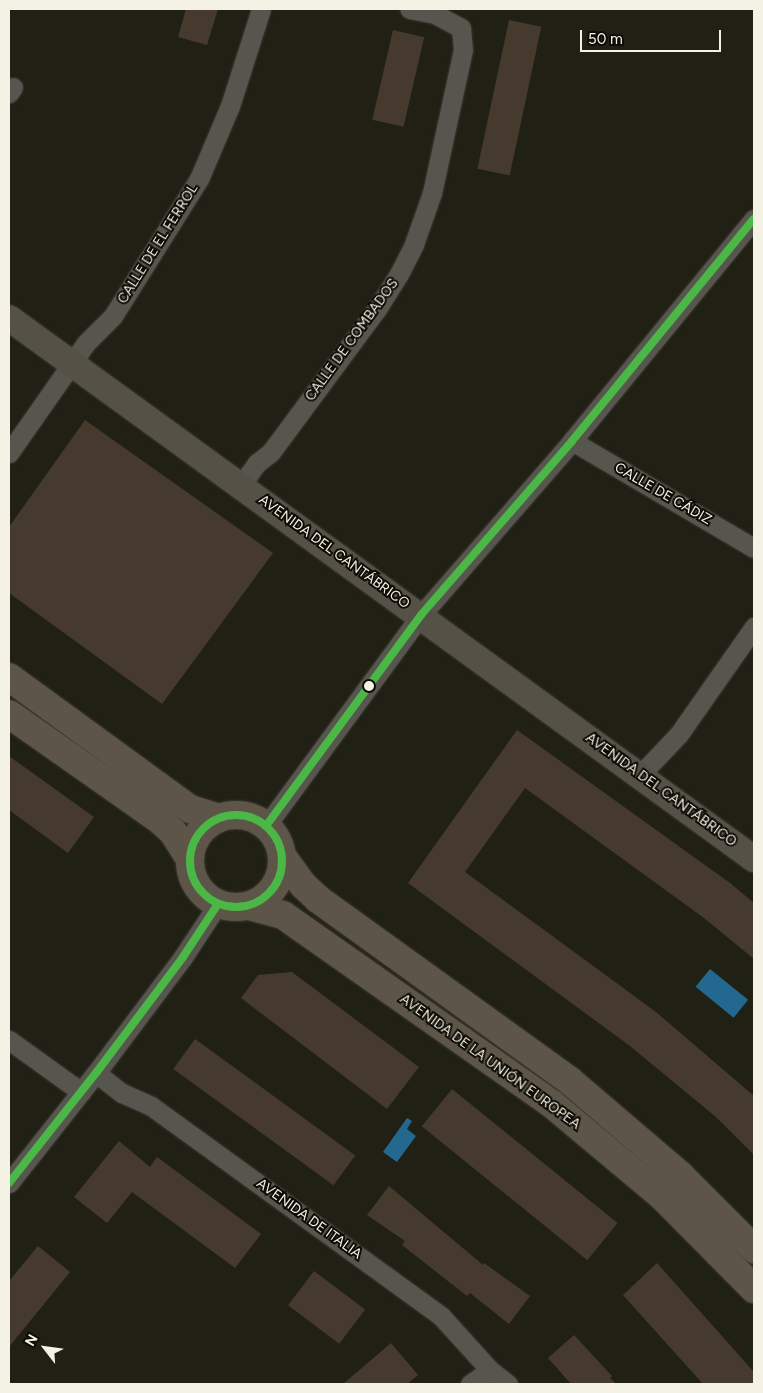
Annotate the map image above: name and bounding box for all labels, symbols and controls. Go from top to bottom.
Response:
scale bar [583,20,724,52]
text: 50 m [588,30,623,48]
street label: CALLE DE EL FERROL [114,181,202,307]
street label: CALLE DE COMBADOS [302,276,402,404]
street label: CALLE DE CÁDIZ [612,459,714,529]
street label: AVENIDA DEL CANTÁBRICO [255,492,413,612]
unlabelled marker [364,681,374,691]
street label: AVENIDA DEL CANTÁBRICO [582,730,740,850]
street label: AVENIDA DE LA UNIÓN EUROPEA [396,991,584,1133]
street label: AVENIDA DE ITALIA [253,1175,365,1263]
north arrow [20,1323,70,1373]
text: N [22,1331,42,1349]

